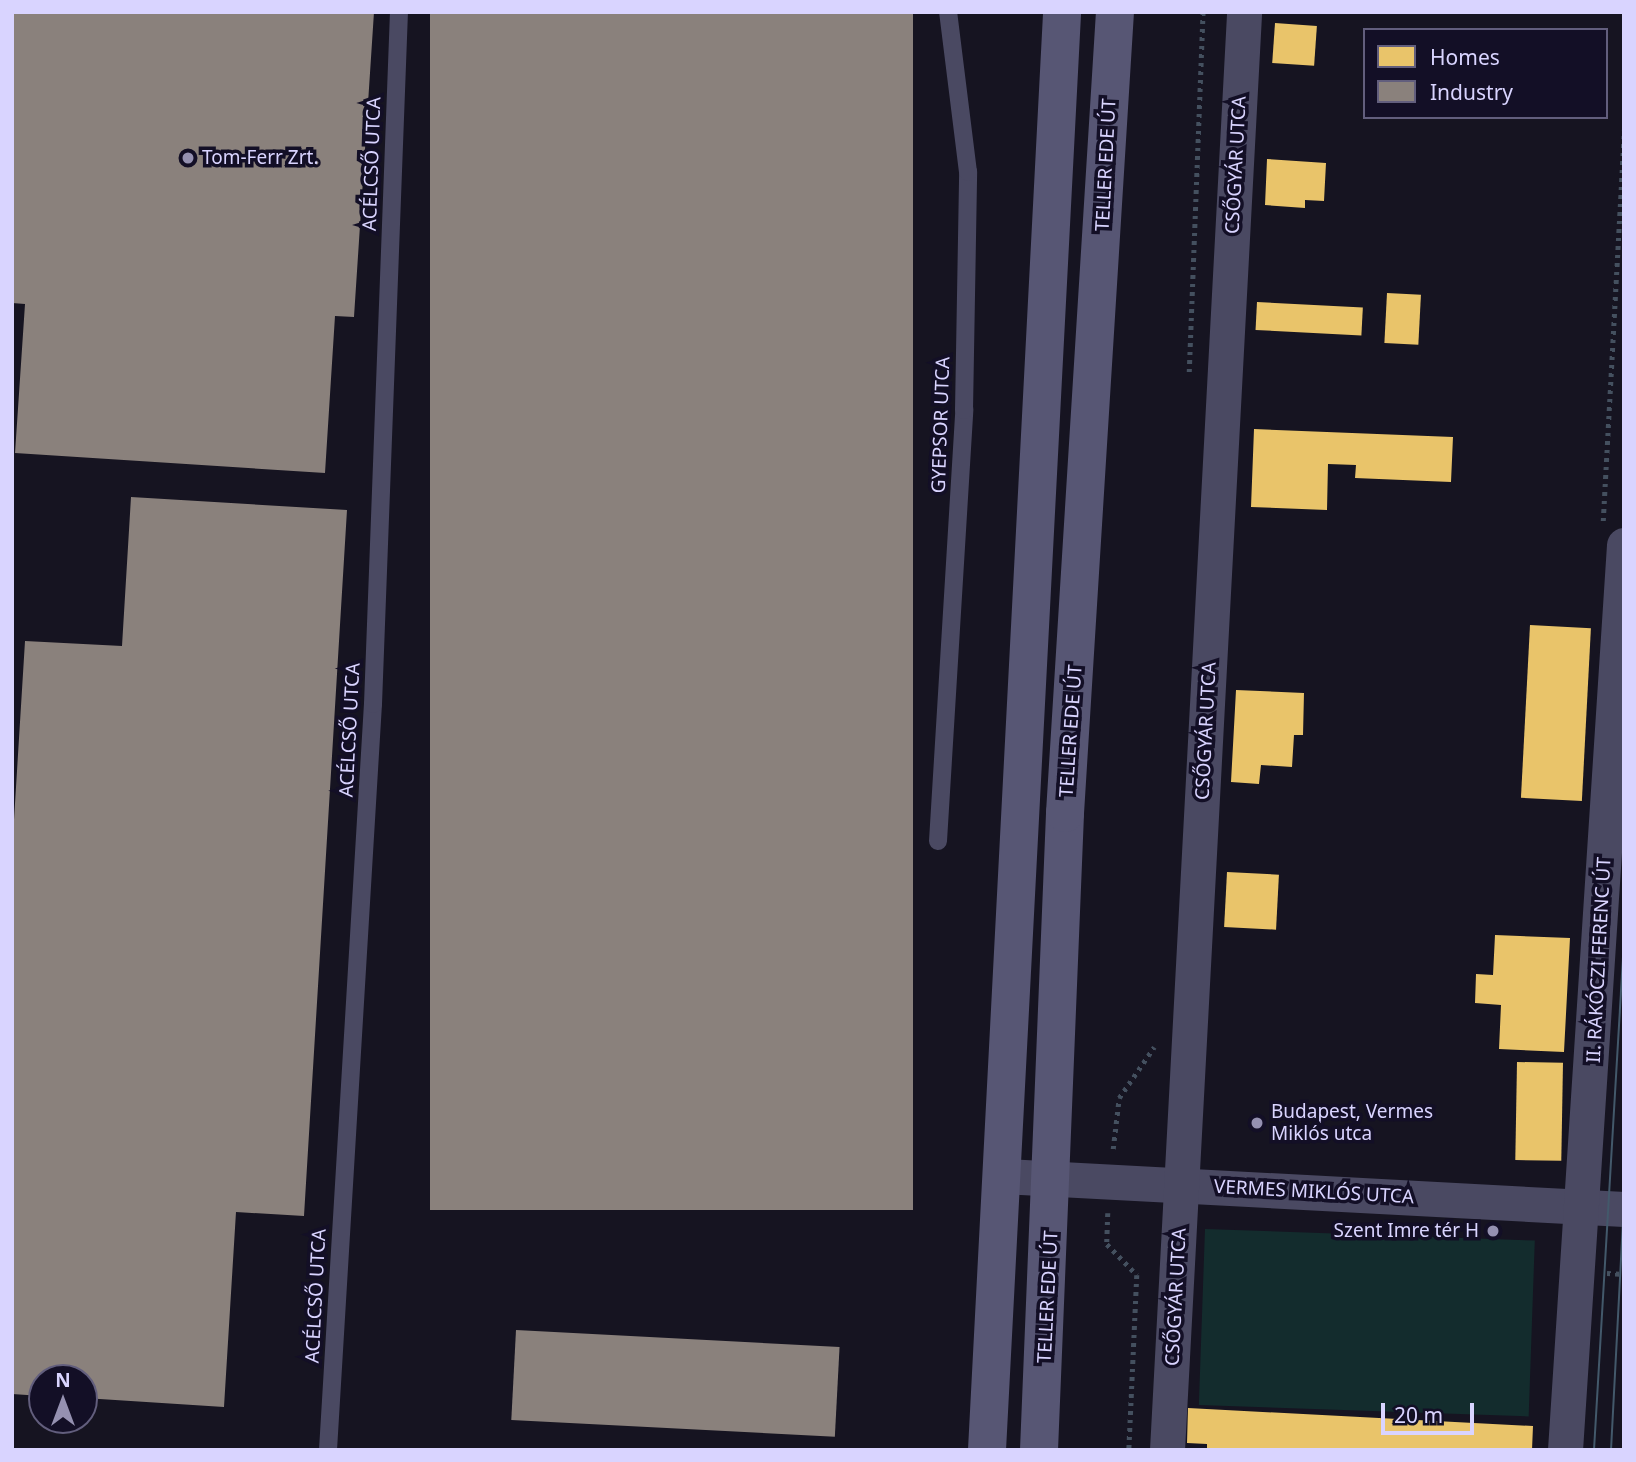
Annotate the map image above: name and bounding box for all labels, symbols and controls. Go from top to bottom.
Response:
legend [1363,28,1608,119]
text: Homes [1430,43,1500,71]
text: Industry [1430,78,1513,106]
street label: ACÉLCSŐ UTCA [358,96,386,232]
street label: CSŐGYÁR UTCA [1221,96,1251,234]
street label: TELLER EDE ÚT [1091,98,1121,232]
place label: Tom-Ferr Zrt. [202,147,318,169]
marker: Tom-Ferr Zrt. [180,150,196,166]
street label: GYEPSOR UTCA [927,356,955,494]
street label: ACÉLCSŐ UTCA [335,662,365,798]
street label: CSŐGYÁR UTCA [1191,662,1221,800]
street label: TELLER EDE ÚT [1055,664,1087,798]
street label: II. RÁKÓCZI FERENC ÚT [1582,857,1616,1063]
place label: Budapest, Vermes Miklós utca [1271,1101,1433,1145]
marker: Budapest, Vermes Miklós utca [1249,1115,1265,1131]
street label: VERMES MIKLÓS UTCA [1213,1175,1415,1209]
place label: Szent Imre tér H [1334,1220,1479,1242]
marker: Szent Imre tér H [1485,1223,1501,1239]
street label: ACÉLCSŐ UTCA [301,1228,331,1364]
street label: CSŐGYÁR UTCA [1161,1228,1191,1366]
street label: TELLER EDE ÚT [1033,1230,1063,1364]
north arrow [28,1364,98,1434]
text: N [55,1367,71,1393]
scale bar [1384,1388,1477,1432]
text: 20 m [1394,1401,1443,1429]

